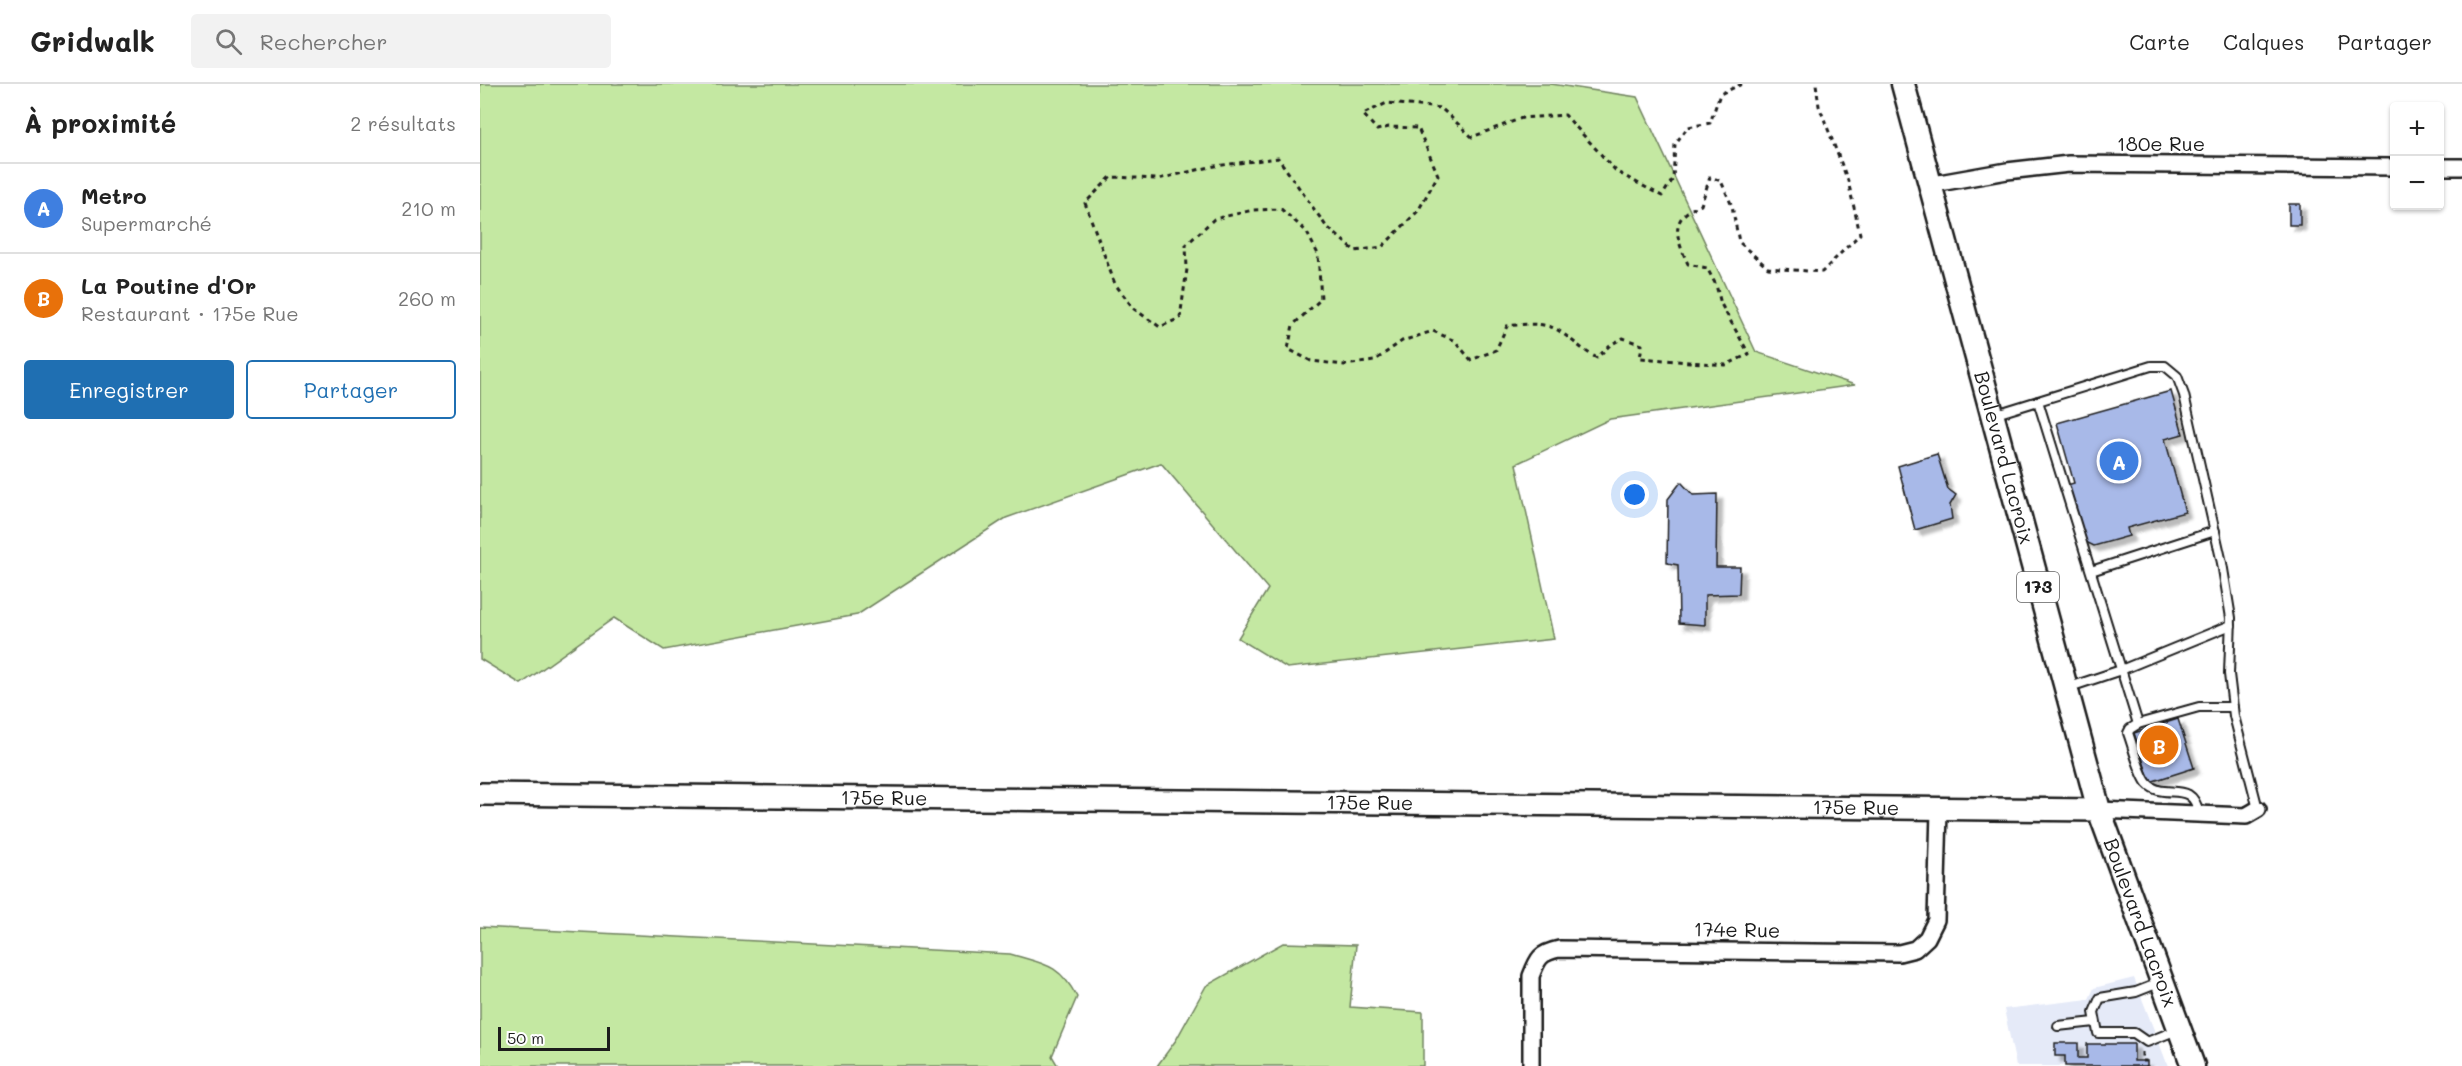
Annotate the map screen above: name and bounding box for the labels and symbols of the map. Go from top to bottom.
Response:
street label: 180e Rue [2117,130,2205,156]
street label: Boulevard Lacroix [1969,368,2041,547]
pin: A [2100,438,2138,484]
your location [1620,480,1649,509]
road number: 173 [2017,572,2059,602]
pin: B [2140,722,2178,768]
street label: 175e Rue [841,784,927,810]
street label: 175e Rue [1326,788,1413,815]
street label: 175e Rue [1812,793,1899,820]
street label: Boulevard Lacroix [2098,834,2184,1010]
street label: 174e Rue [1693,915,1781,943]
scale bar [498,1024,610,1052]

